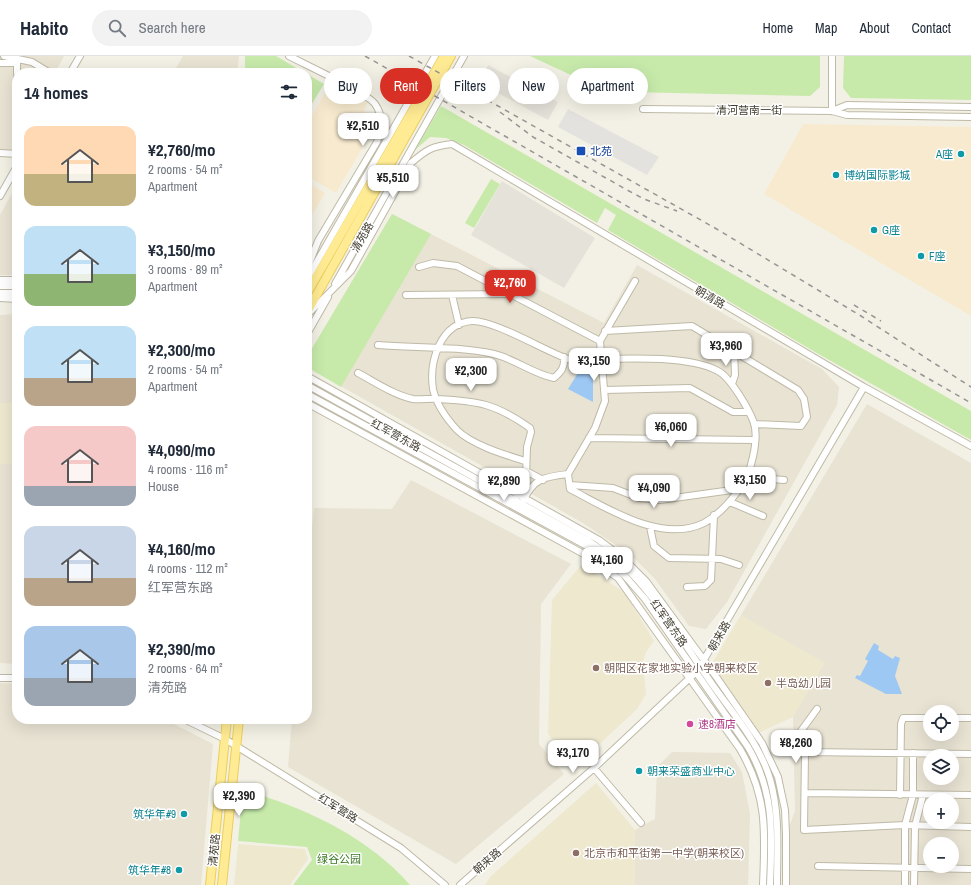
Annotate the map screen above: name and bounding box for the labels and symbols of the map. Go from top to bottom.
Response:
street label: 清河营南一街 [716,103,782,117]
pin: ¥2,510 [330,113,396,147]
place label: 北苑 [590,144,612,158]
marker: 北苑 [575,145,587,157]
place label: A座 [935,147,953,161]
marker: A座 [956,149,966,159]
pin: ¥5,510 [360,165,426,199]
place label: 博纳国际影城 [844,168,910,182]
marker: 博纳国际影城 [831,170,841,180]
street label: 清苑路 [348,219,376,255]
place label: G座 [882,223,900,237]
marker: G座 [869,225,879,235]
place label: F座 [929,249,946,263]
marker: F座 [916,251,926,261]
pin: ¥2,760 [477,270,543,304]
street label: 朝清路 [692,283,728,311]
pin: ¥3,960 [693,333,759,367]
pin: ¥3,150 [561,348,627,382]
pin: ¥2,300 [438,358,504,392]
pin: ¥6,060 [638,414,704,448]
street label: 红军营东路 [369,416,423,454]
pin: ¥3,150 [717,467,783,501]
pin: ¥2,890 [471,468,537,502]
pin: ¥4,090 [621,475,687,509]
pin: ¥4,160 [574,547,640,581]
street label: 红军营东路 [647,596,691,650]
street label: 朝来路 [705,618,733,654]
place label: 朝阳区花家地实验小学朝来校区 [604,661,758,675]
marker: 朝阳区花家地实验小学朝来校区 [591,663,601,673]
place label: 半岛幼儿园 [776,676,831,690]
marker: 半岛幼儿园 [763,678,773,688]
place label: 速8酒店 [698,717,736,731]
marker: 速8酒店 [685,719,695,729]
pin: ¥8,260 [763,730,829,764]
pin: ¥3,170 [540,740,606,774]
place label: 朝来荣盛商业中心 [647,764,735,778]
marker: 朝来荣盛商业中心 [634,766,644,776]
pin: ¥2,390 [206,783,272,817]
street label: 红军营路 [316,790,360,826]
place label: 筑华年#9 [133,807,176,821]
marker: 筑华年#9 [179,809,189,819]
street label: 清苑路 [205,833,223,867]
street label: 朝来路 [470,845,504,877]
place label: 北京市和平街第一中学(朝来校区) [584,846,744,860]
marker: 北京市和平街第一中学(朝来校区) [571,848,581,858]
park label: 绿谷公园 [317,852,361,866]
place label: 筑华年#8 [128,863,171,877]
marker: 筑华年#8 [174,865,184,875]

